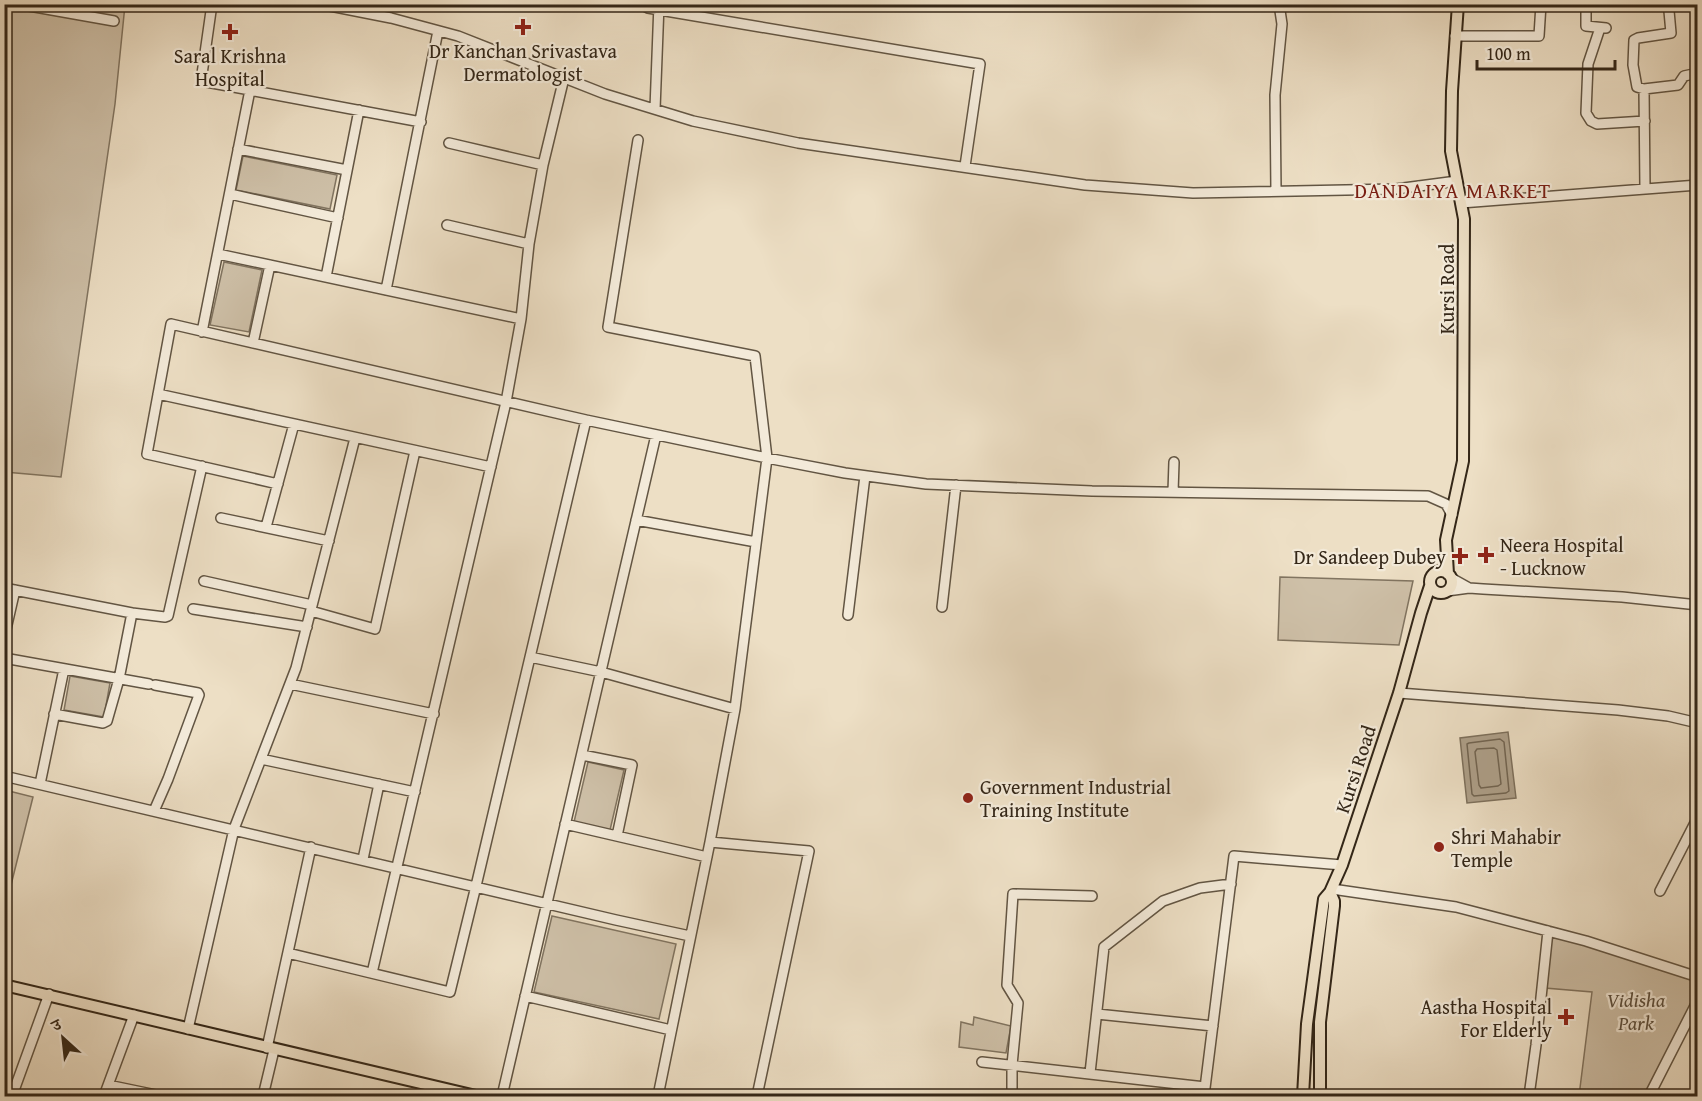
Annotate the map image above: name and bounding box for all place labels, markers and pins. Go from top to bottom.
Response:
marker: Dr Kanchan Srivastava Dermatologist [514,18,532,36]
marker: Saral Krishna Hospital [221,23,239,41]
place label: Dr Kanchan Srivastava Dermatologist [429,36,618,88]
place label: Saral Krishna Hospital [174,41,287,93]
place label: Neera Hospital - Lucknow [1500,530,1624,582]
place label: Dr Sandeep Dubey [1293,542,1446,571]
marker: Neera Hospital - Lucknow [1477,546,1495,564]
marker: Dr Sandeep Dubey [1451,547,1469,565]
place label: Government Industrial Training Institute [980,772,1172,824]
marker: Government Industrial Training Institute [961,791,975,805]
place label: Shri Mahabir Temple [1451,822,1561,874]
marker: Shri Mahabir Temple [1432,840,1446,854]
place label: Aastha Hospital For Elderly [1420,992,1552,1044]
marker: Aastha Hospital For Elderly [1557,1008,1575,1026]

